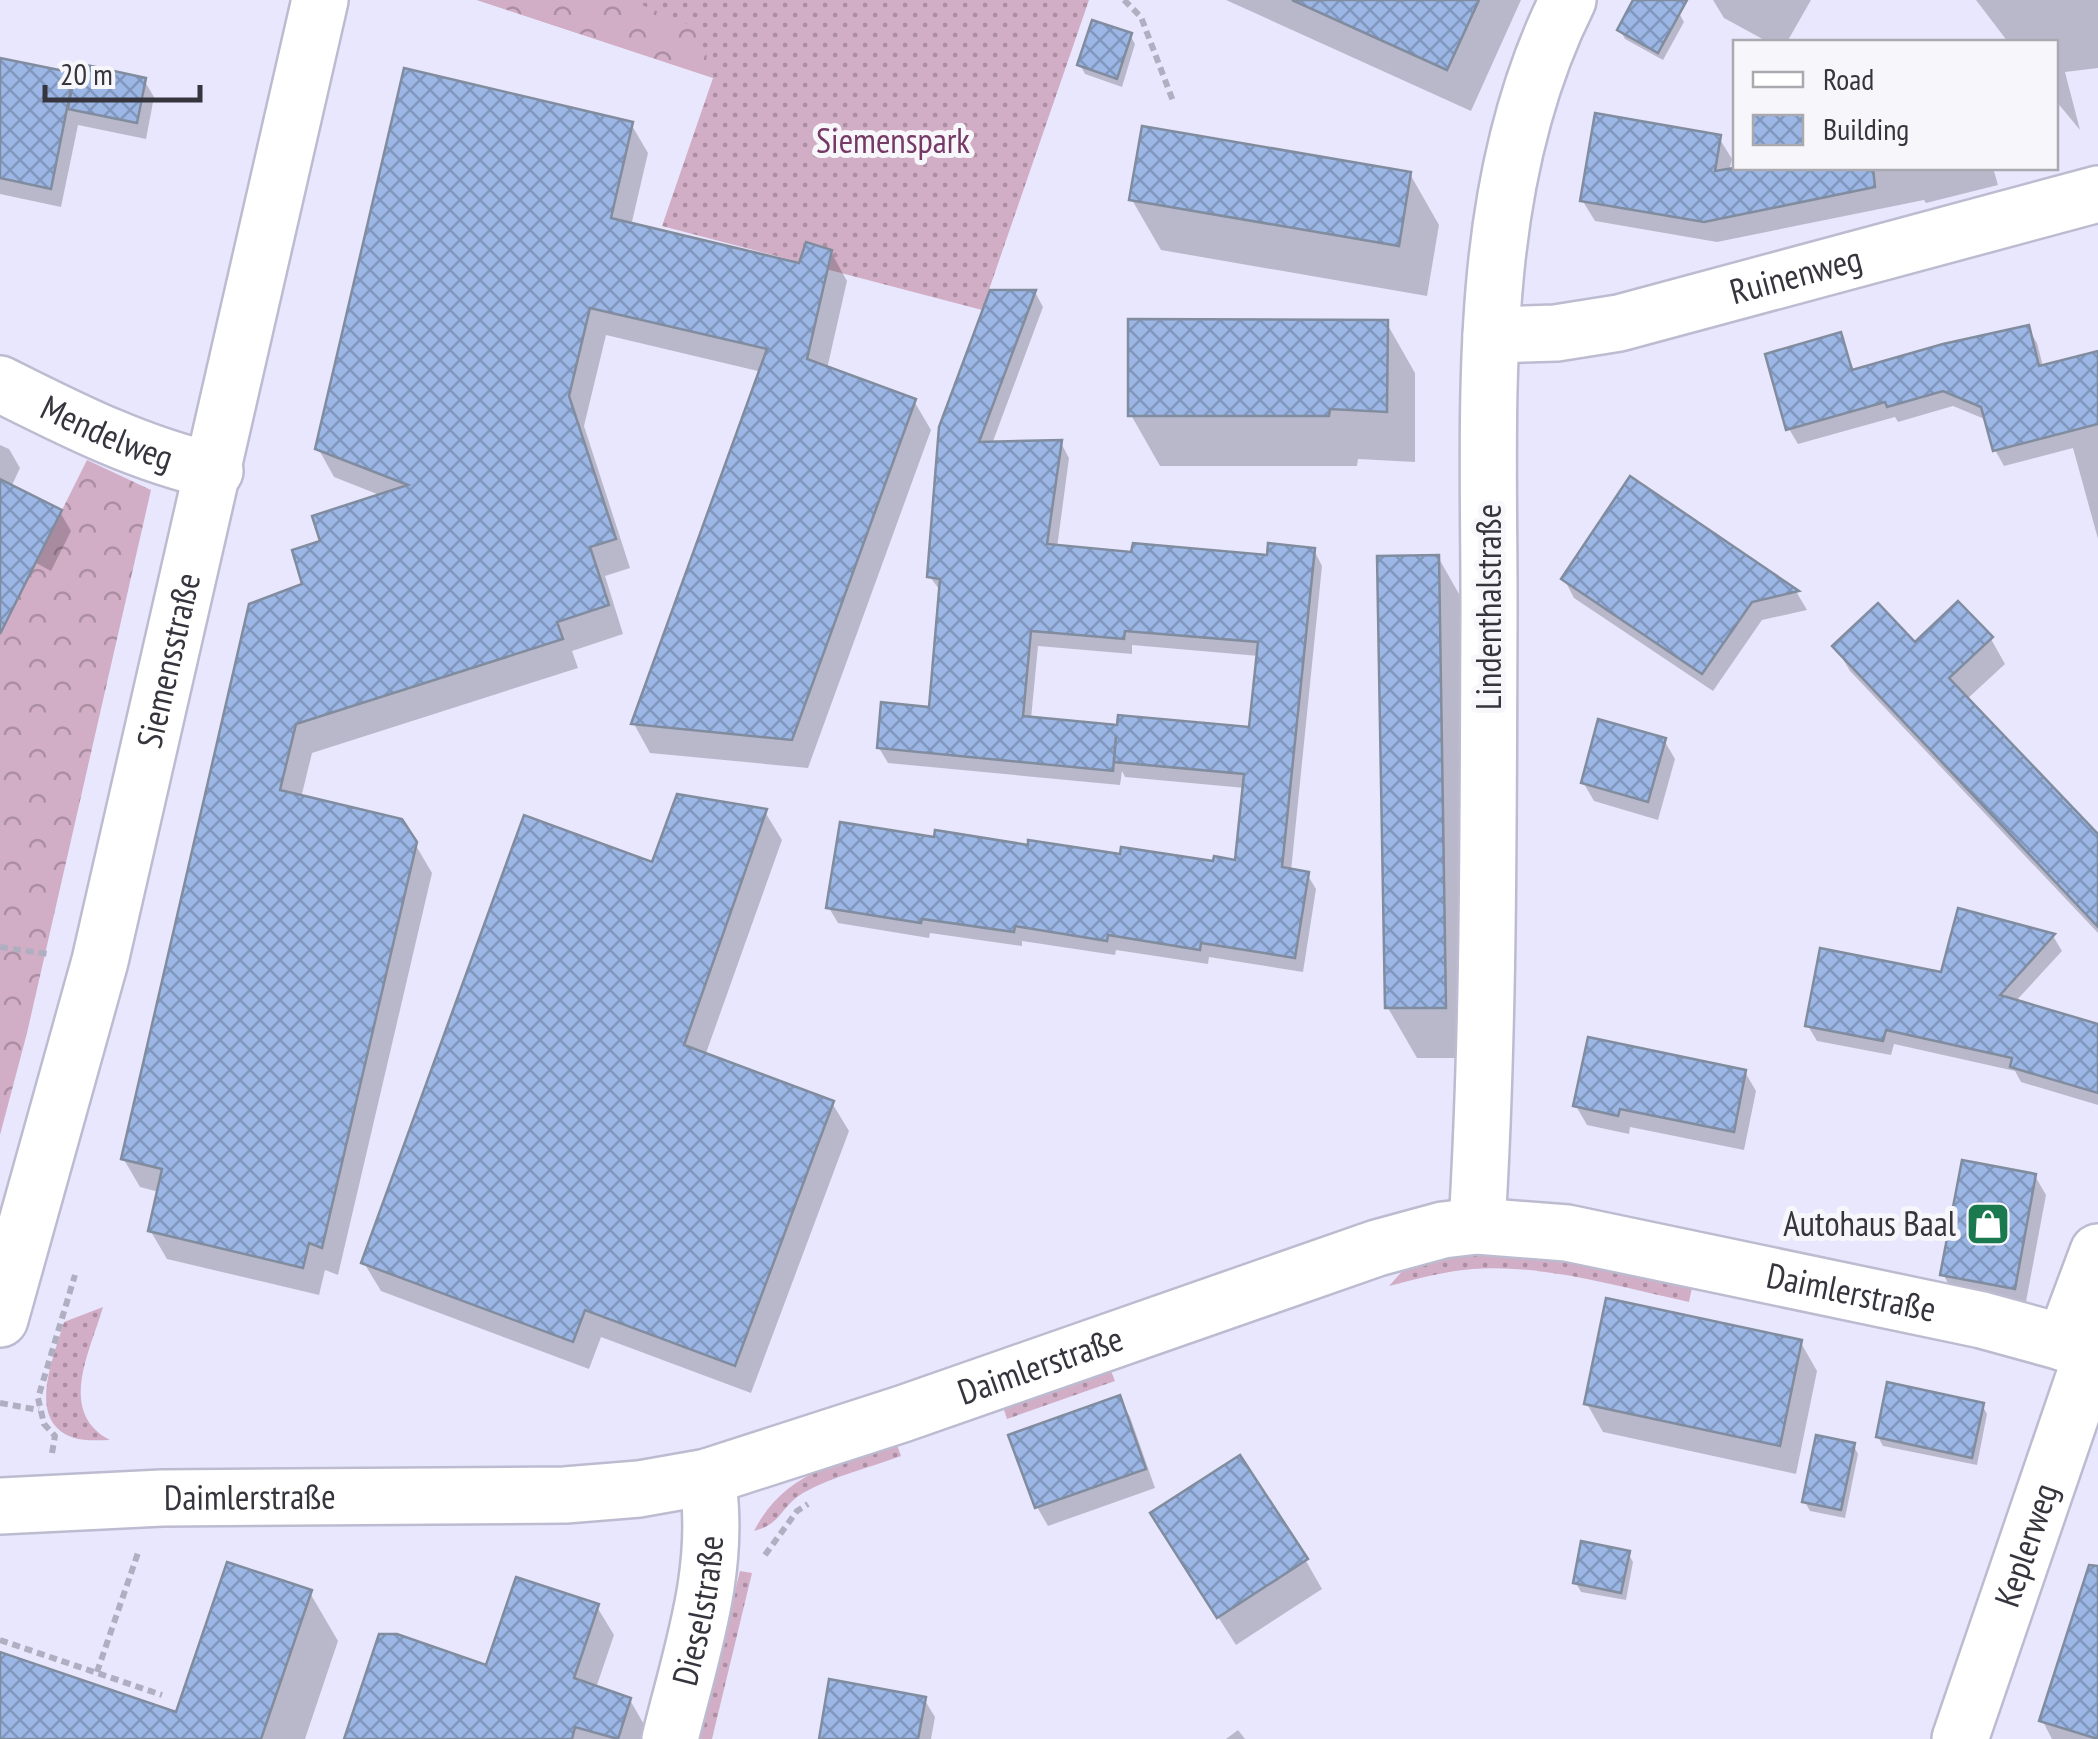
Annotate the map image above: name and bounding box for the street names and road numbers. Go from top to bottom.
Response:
street label: Ruinenweg [1725,235,1867,314]
street label: Mendelweg [34,384,179,480]
street label: Lindenthalstraße [1465,504,1511,710]
street label: Siemensstraße [126,568,210,752]
street label: Daimlerstraße [1763,1251,1940,1332]
street label: Daimlerstraße [951,1315,1129,1415]
street label: Daimlerstraße [164,1473,336,1520]
street label: Keplerweg [1983,1477,2068,1613]
street label: Dieselstraße [661,1535,733,1690]

